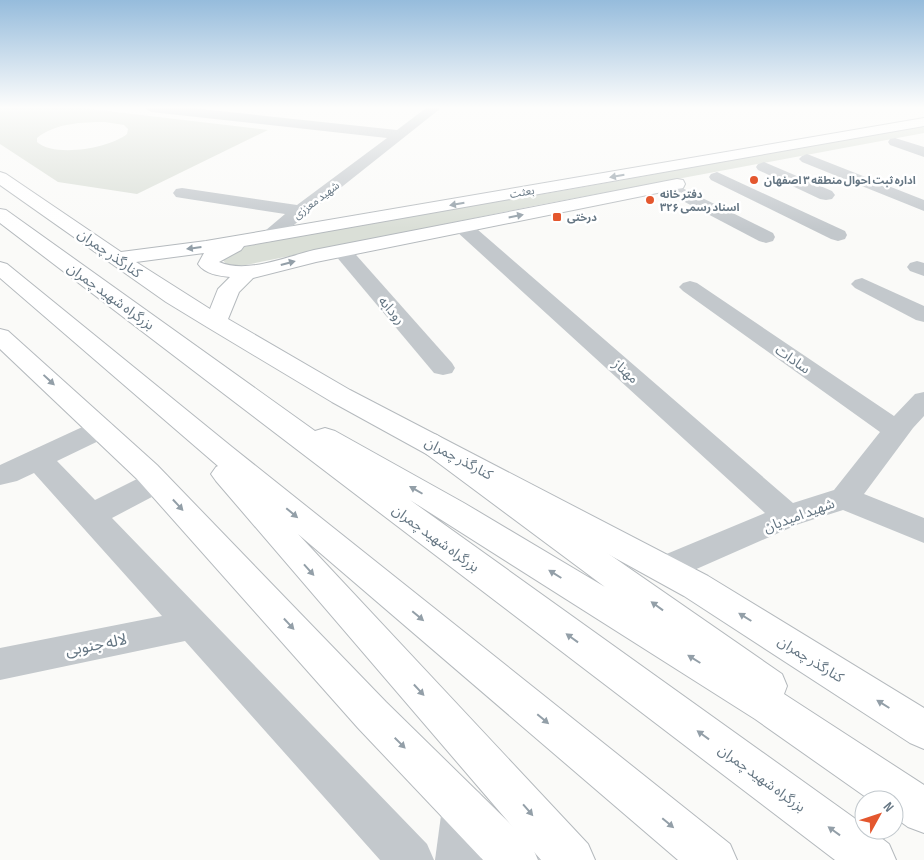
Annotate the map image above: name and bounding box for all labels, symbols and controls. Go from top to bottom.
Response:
one-way arrow [609,173,625,181]
marker: اداره ثبت احوال منطقه ۳ اصفهان [748,174,760,186]
place label: اداره ثبت احوال منطقه ۳ اصفهان [764,174,916,187]
street label: شهید معززی [291,179,342,222]
street label: بعثت [509,184,535,201]
place label: دفتر خانه اسناد رسمی ۳۲۶ [660,188,739,214]
marker: دفتر خانه اسناد رسمی ۳۲۶ [644,194,656,206]
one-way arrow [449,200,465,208]
marker: درختی [551,211,563,223]
place label: درختی [567,211,597,224]
one-way arrow [508,212,524,220]
street label: کنارگذر چمران [74,225,145,283]
one-way arrow [185,244,201,252]
street label: بزرگراه شهید چمران [63,259,158,335]
one-way arrow [280,259,296,267]
street label: رودابه [375,293,409,328]
street label: سادات [772,341,814,378]
street label: مهناز [609,355,642,387]
one-way arrow [43,374,55,386]
street label: کنارگذر چمران [421,434,496,484]
one-way arrow [409,486,424,494]
street label: شهید امیدیان [761,495,837,536]
one-way arrow [172,499,184,511]
street label: بزرگراه شهید چمران [388,501,483,577]
one-way arrow [286,507,299,518]
one-way arrow [303,564,315,576]
one-way arrow [549,569,562,579]
one-way arrow [650,601,664,611]
one-way arrow [411,610,424,621]
one-way arrow [739,613,752,622]
one-way arrow [283,618,295,630]
street label: لاله جنوبی [64,630,129,661]
one-way arrow [566,633,579,644]
street label: کنارگذر چمران [774,633,847,687]
one-way arrow [687,655,700,664]
one-way arrow [413,683,425,695]
one-way arrow [876,699,889,709]
one-way arrow [536,714,549,725]
one-way arrow [696,730,710,740]
one-way arrow [394,737,406,749]
street label: بزرگراه شهید چمران [714,741,809,817]
north arrow [854,790,904,840]
text: N [880,799,897,815]
one-way arrow [523,803,534,816]
one-way arrow [662,817,675,828]
one-way arrow [827,826,841,836]

